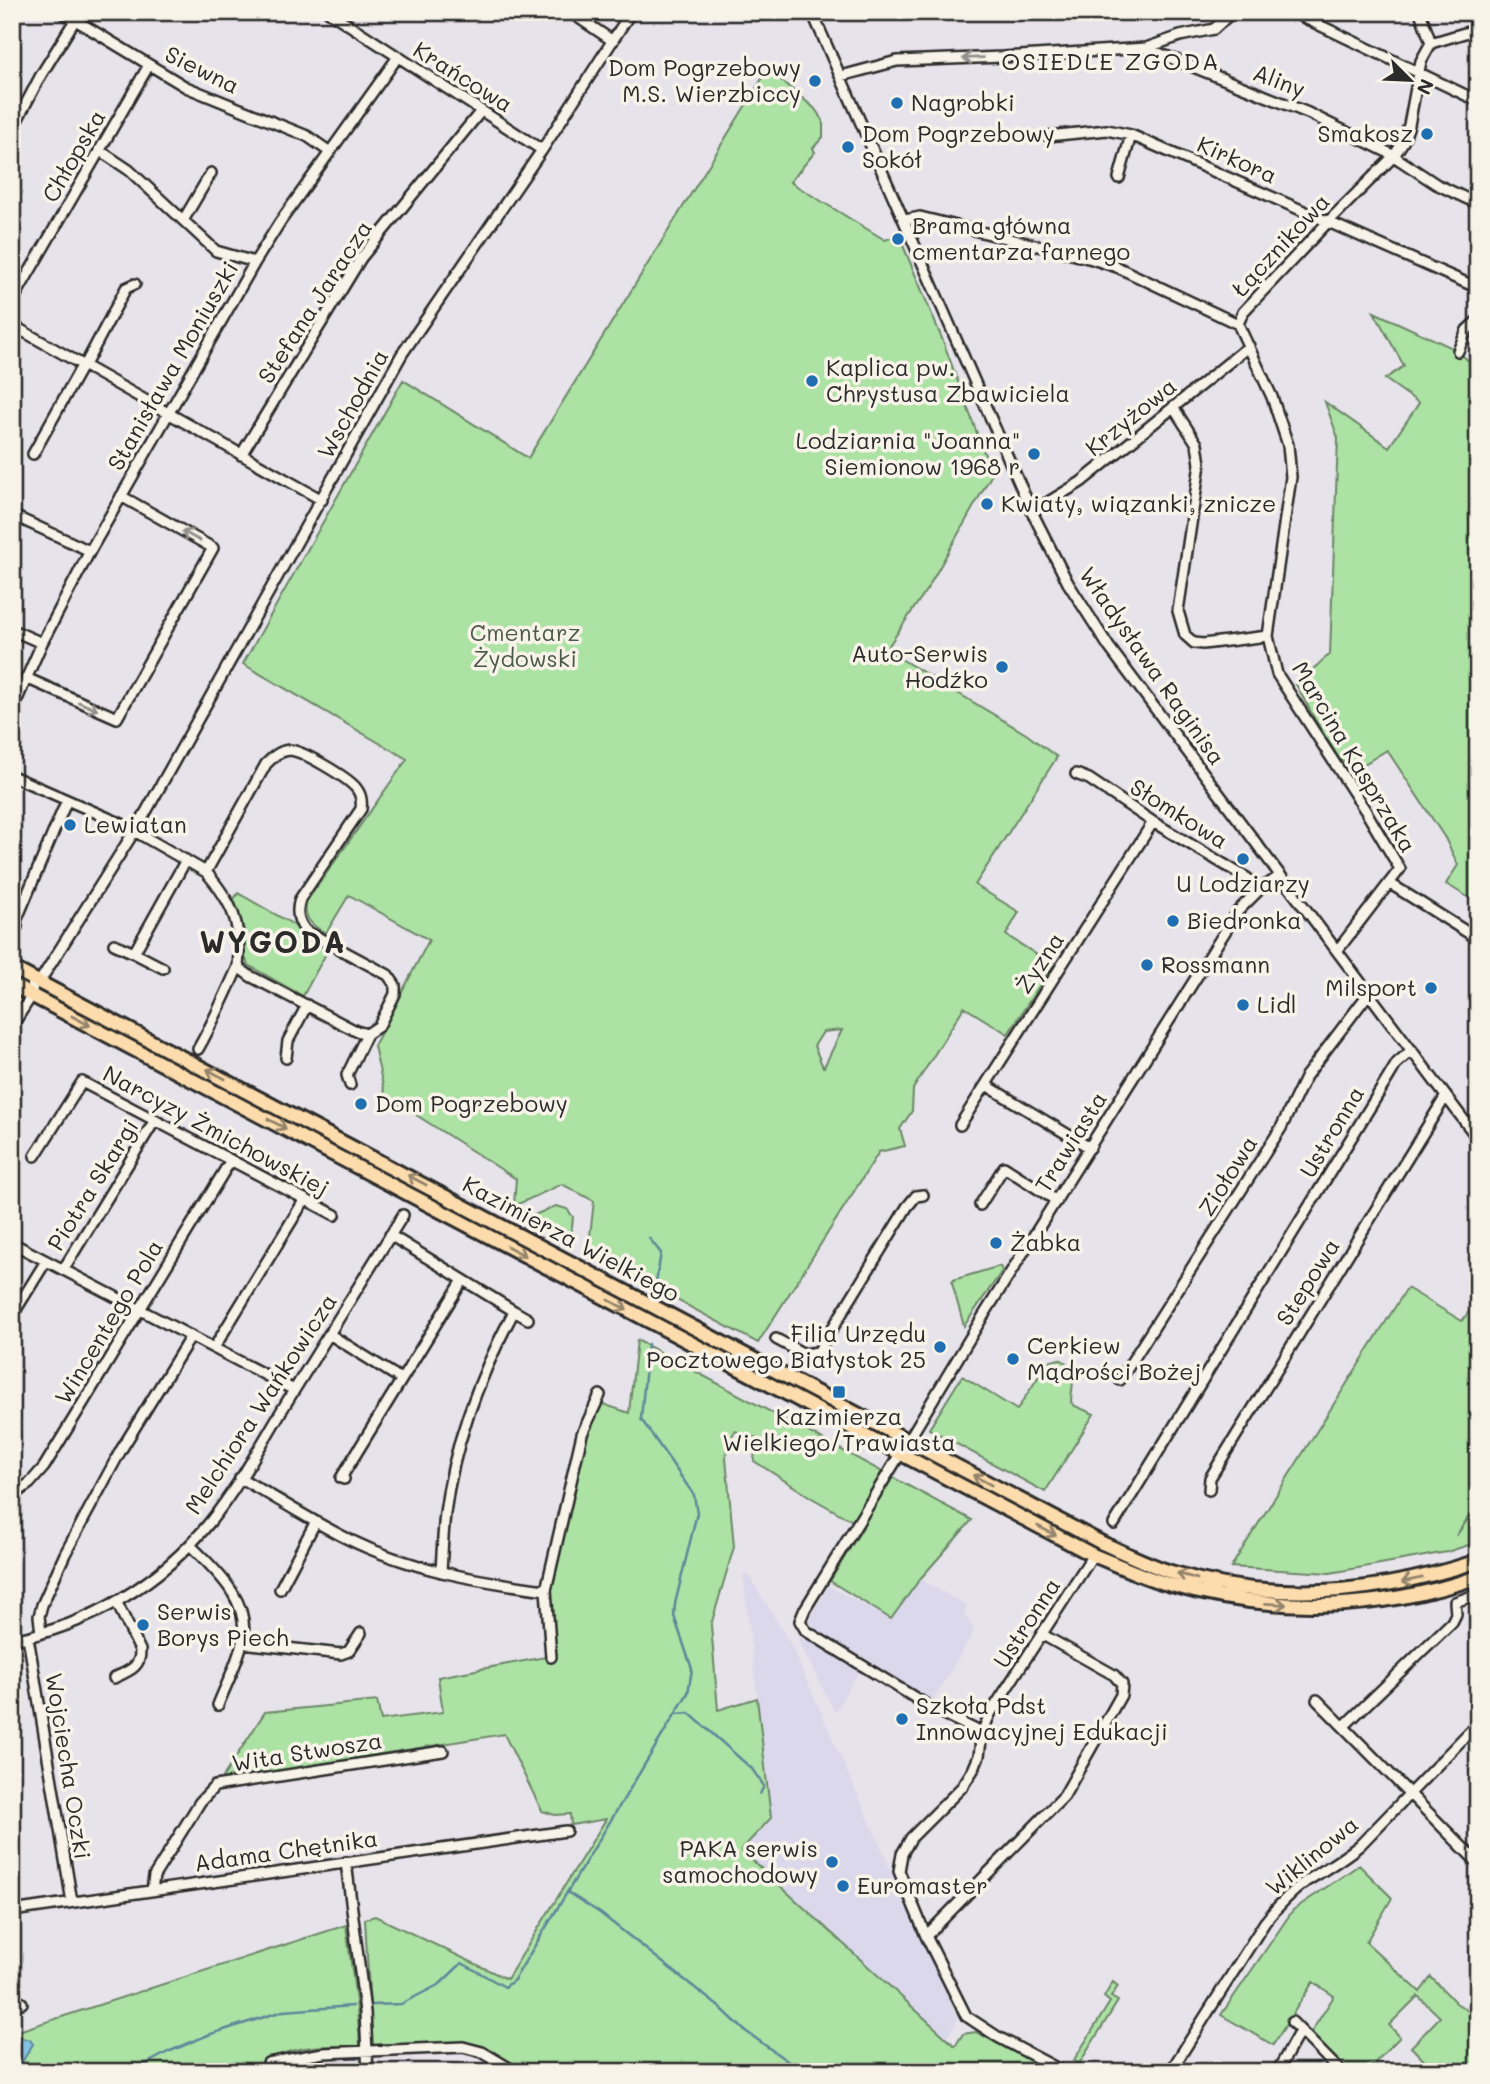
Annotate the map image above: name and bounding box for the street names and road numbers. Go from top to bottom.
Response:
street label: Krańcowa [408,34,519,119]
street label: Siewna [160,38,245,100]
street label: Aliny [1249,56,1310,104]
street label: Chłopska [35,104,112,207]
street label: Kirkora [1193,128,1282,190]
street label: Łącznikowa [1225,186,1336,302]
street label: Stefana Jaracza [250,214,378,389]
street label: Stanisława Moniuszki [100,255,244,476]
street label: Wschodnia [310,344,394,463]
street label: Krzyżowa [1079,370,1182,462]
street label: Władysława Raginisa [1073,560,1233,770]
street label: Marcina Kasprzaka [1286,655,1424,858]
street label: Słomkowa [1125,771,1234,855]
street label: Żyzna [1008,926,1070,999]
street label: Narcyzy Żmichowskiej [98,1058,335,1202]
street label: Ustronna [1292,1080,1370,1183]
street label: Trawiasta [1027,1085,1113,1198]
street label: Piotra Skargi [40,1113,144,1256]
street label: Ziołowa [1191,1130,1263,1221]
street label: Kazimierza Wielkiego [458,1168,685,1308]
street label: Stepowa [1269,1232,1346,1331]
street label: Wincentego Pola [47,1234,169,1409]
street label: Melchiora Wańkowicza [177,1287,343,1520]
street label: Ustronna [986,1572,1066,1673]
street label: Wojciecha Oczki [39,1670,99,1861]
street label: Wita Stwosza [229,1724,384,1778]
street label: Wiklinowa [1259,1809,1364,1902]
street label: Adama Chętnika [192,1822,380,1878]

